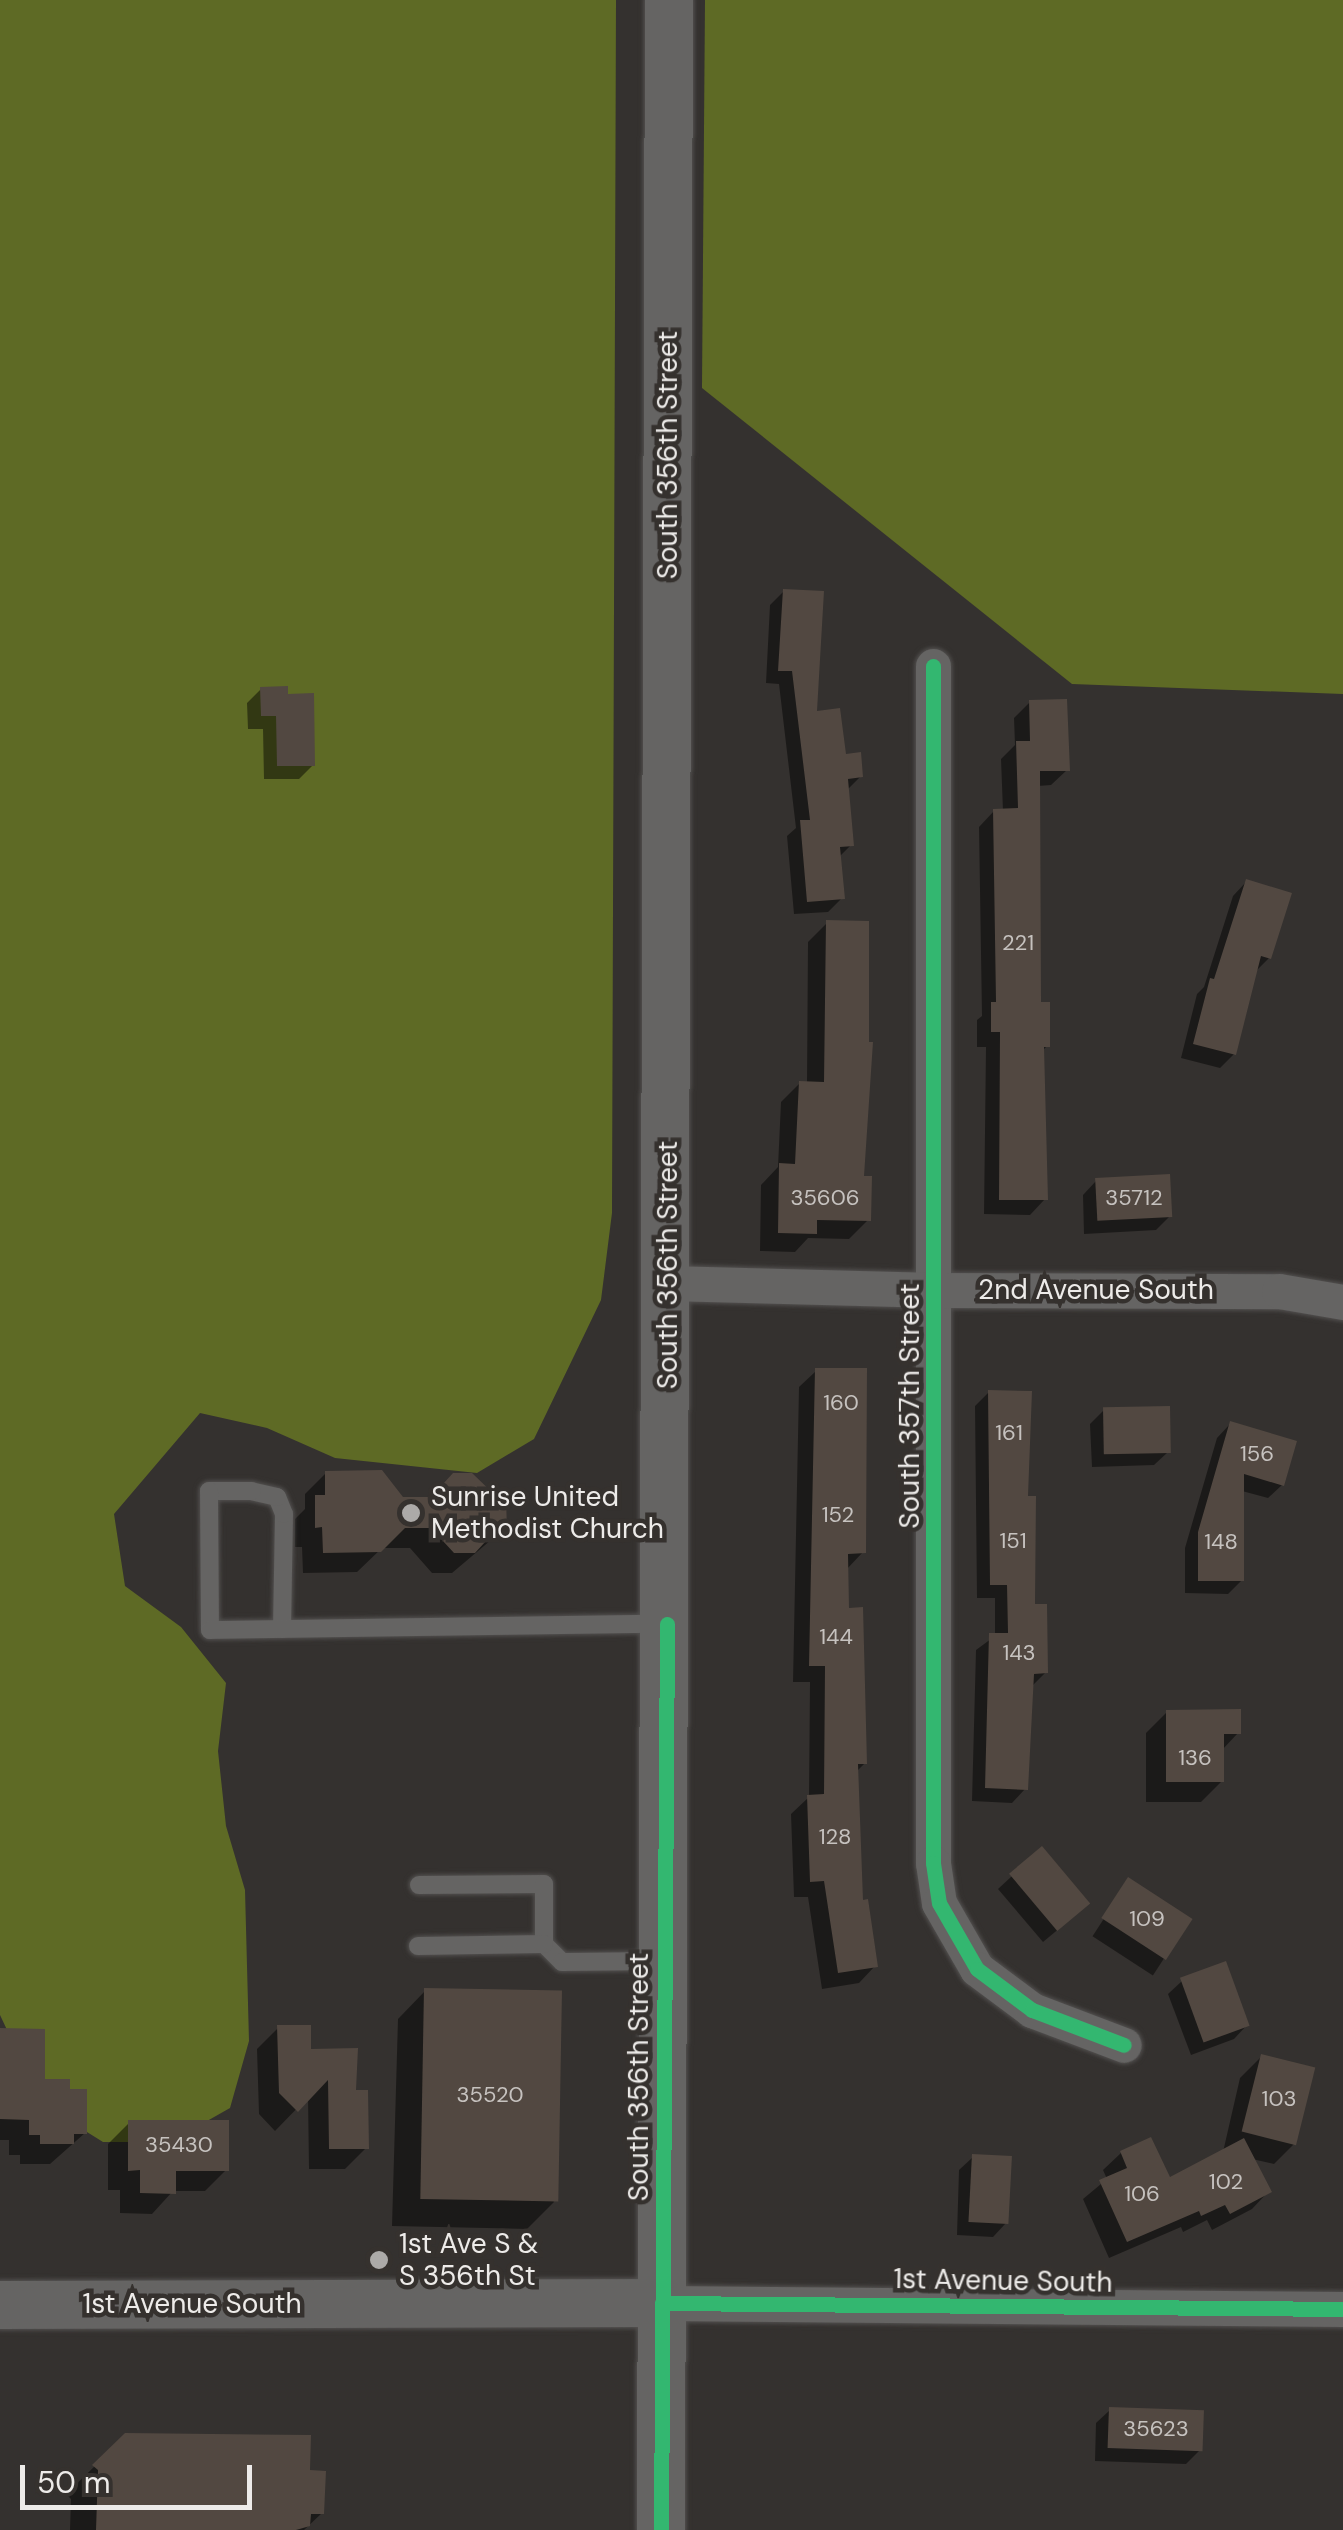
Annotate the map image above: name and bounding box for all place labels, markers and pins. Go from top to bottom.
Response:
place label: Sunrise United Methodist Church [431,1480,664,1546]
marker: Sunrise United Methodist Church [400,1502,422,1524]
place label: 1st Ave S & S 356th St [399,2227,538,2293]
marker: 1st Ave S & S 356th St [368,2249,390,2271]

